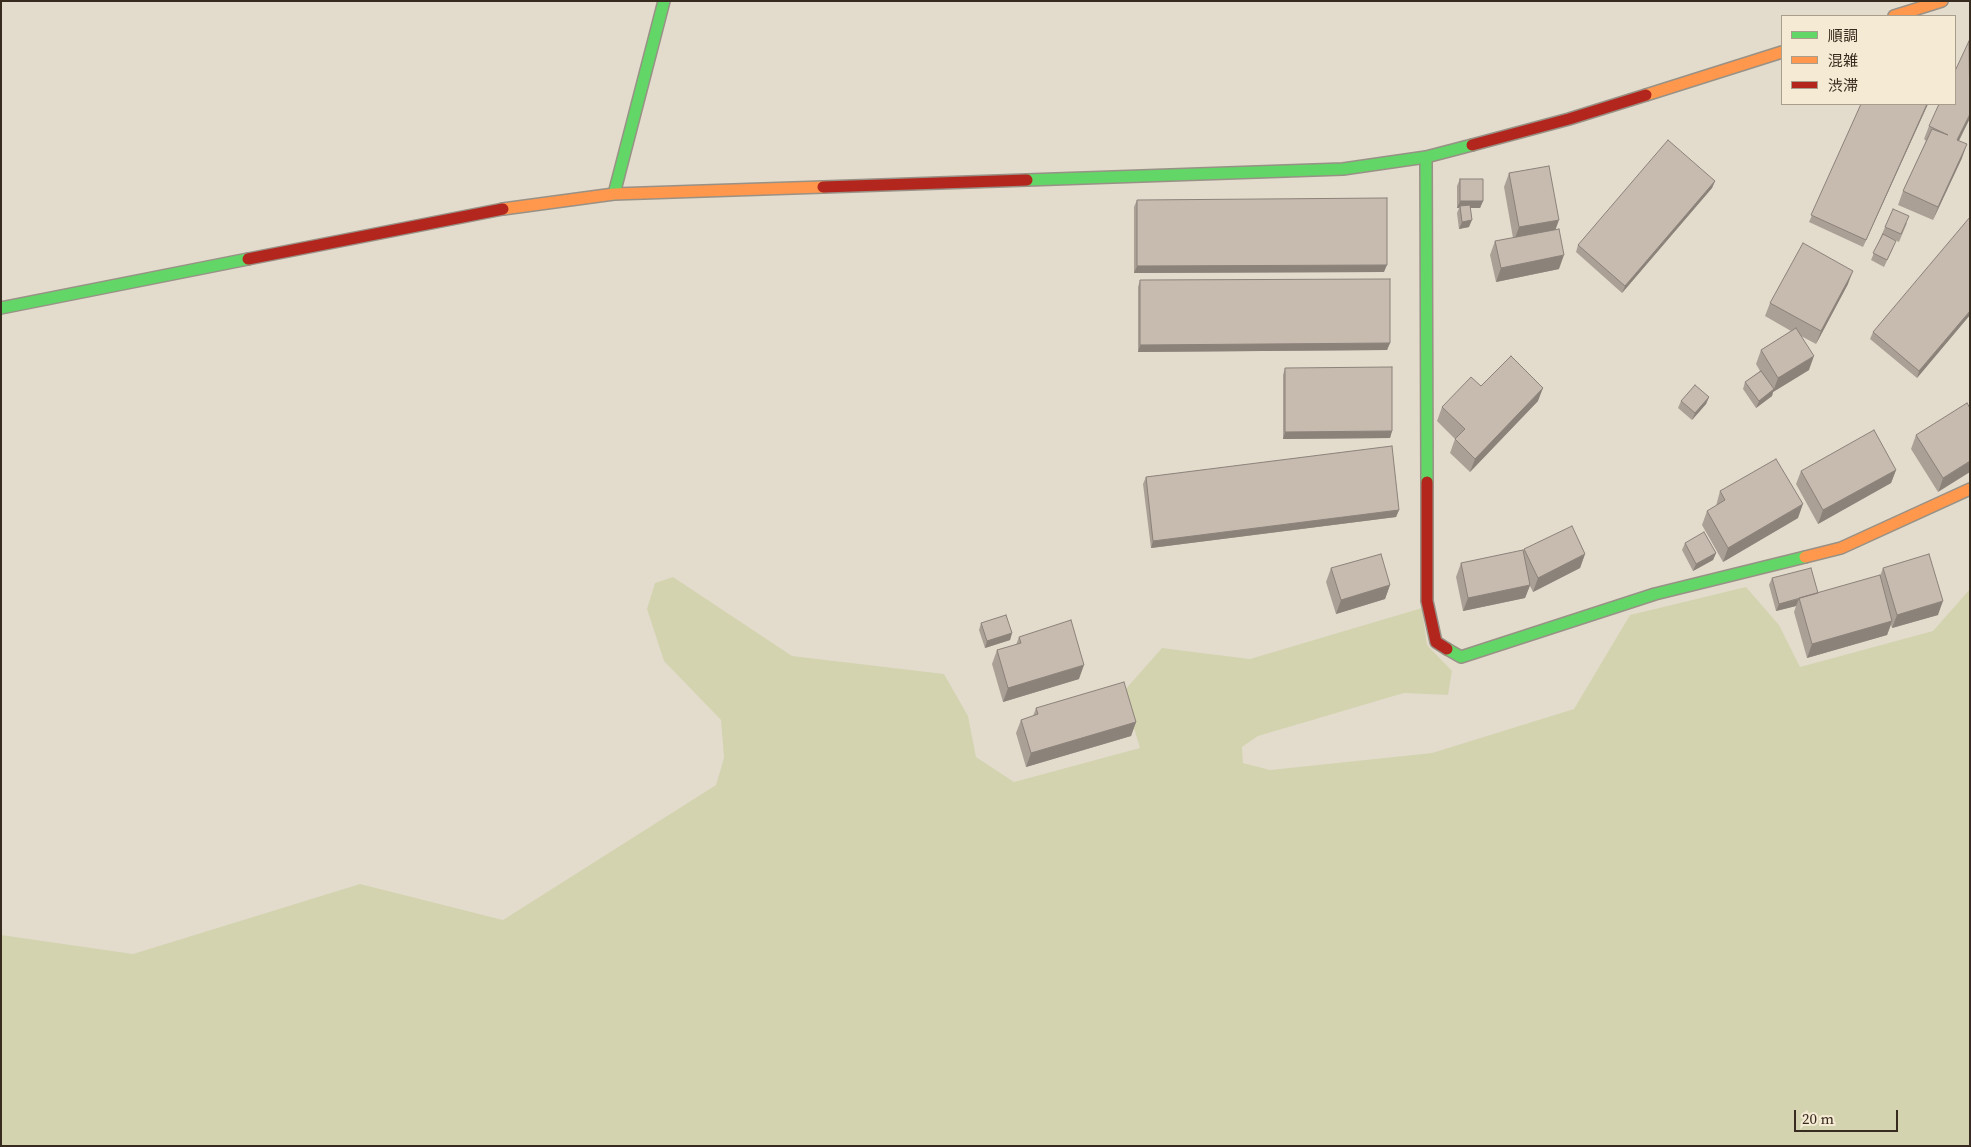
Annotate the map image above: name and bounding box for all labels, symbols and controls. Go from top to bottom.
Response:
legend [1781,15,1956,105]
text: 順調 [1828,25,1858,46]
text: 混雑 [1828,50,1858,71]
text: 渋滞 [1828,75,1858,96]
scale bar [1796,1100,1900,1132]
text: 20 m [1802,1108,1834,1129]

